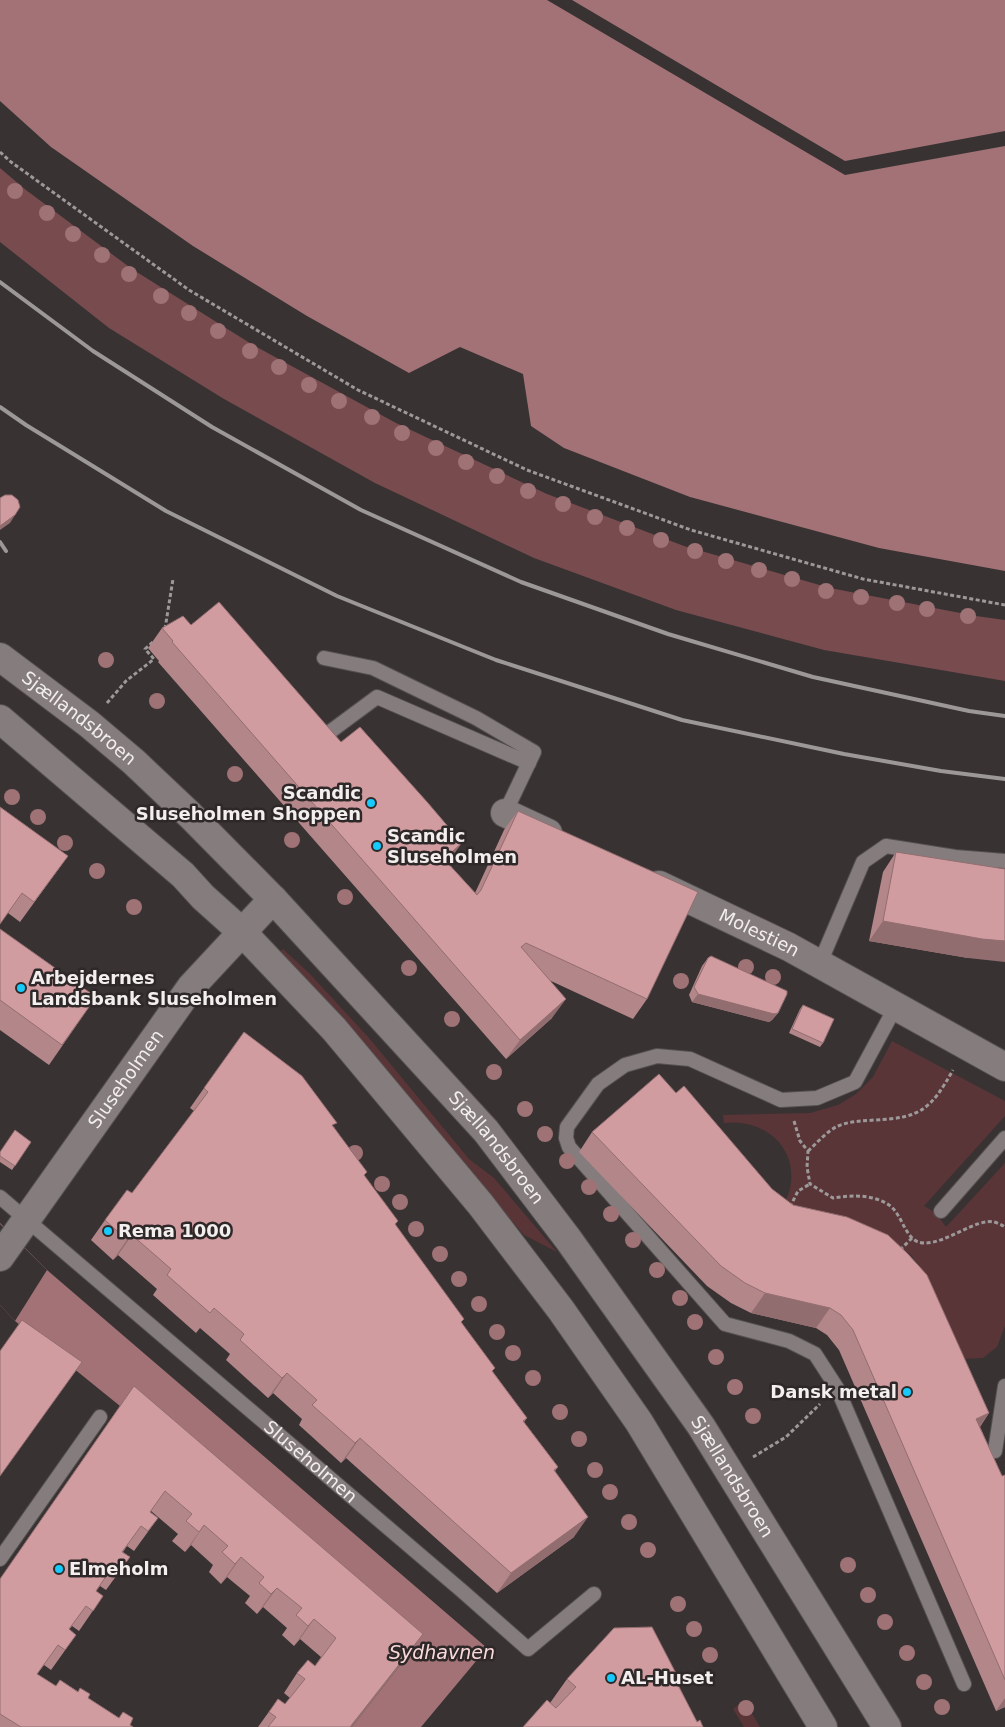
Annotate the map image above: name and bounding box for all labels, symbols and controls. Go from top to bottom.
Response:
street label: Sjællandsbroen [18,666,141,769]
place label: Scandic Sluseholmen Shoppen [136,782,361,824]
marker: Scandic Sluseholmen Shoppen [365,797,377,809]
place label: Scandic Sluseholmen [387,825,517,867]
marker: Scandic Sluseholmen [371,840,383,852]
street label: Molestien [716,904,803,961]
place label: Arbejdernes Landsbank Sluseholmen [31,967,277,1009]
marker: Arbejdernes Landsbank Sluseholmen [15,982,27,994]
street label: Sluseholmen [83,1025,168,1132]
street label: Sjællandsbroen [445,1087,549,1208]
place label: Rema 1000 [118,1220,231,1241]
marker: Rema 1000 [102,1225,114,1237]
place label: Dansk metal [770,1381,897,1402]
marker: Dansk metal [901,1386,913,1398]
street label: Sjællandsbroen [687,1411,778,1541]
street label: Sluseholmen [260,1416,362,1507]
place label: Elmeholm [69,1558,169,1579]
marker: Elmeholm [53,1563,65,1575]
water label: Sydhavnen [389,1641,495,1663]
place label: AL-Huset [621,1667,714,1688]
marker: AL-Huset [605,1672,617,1684]

